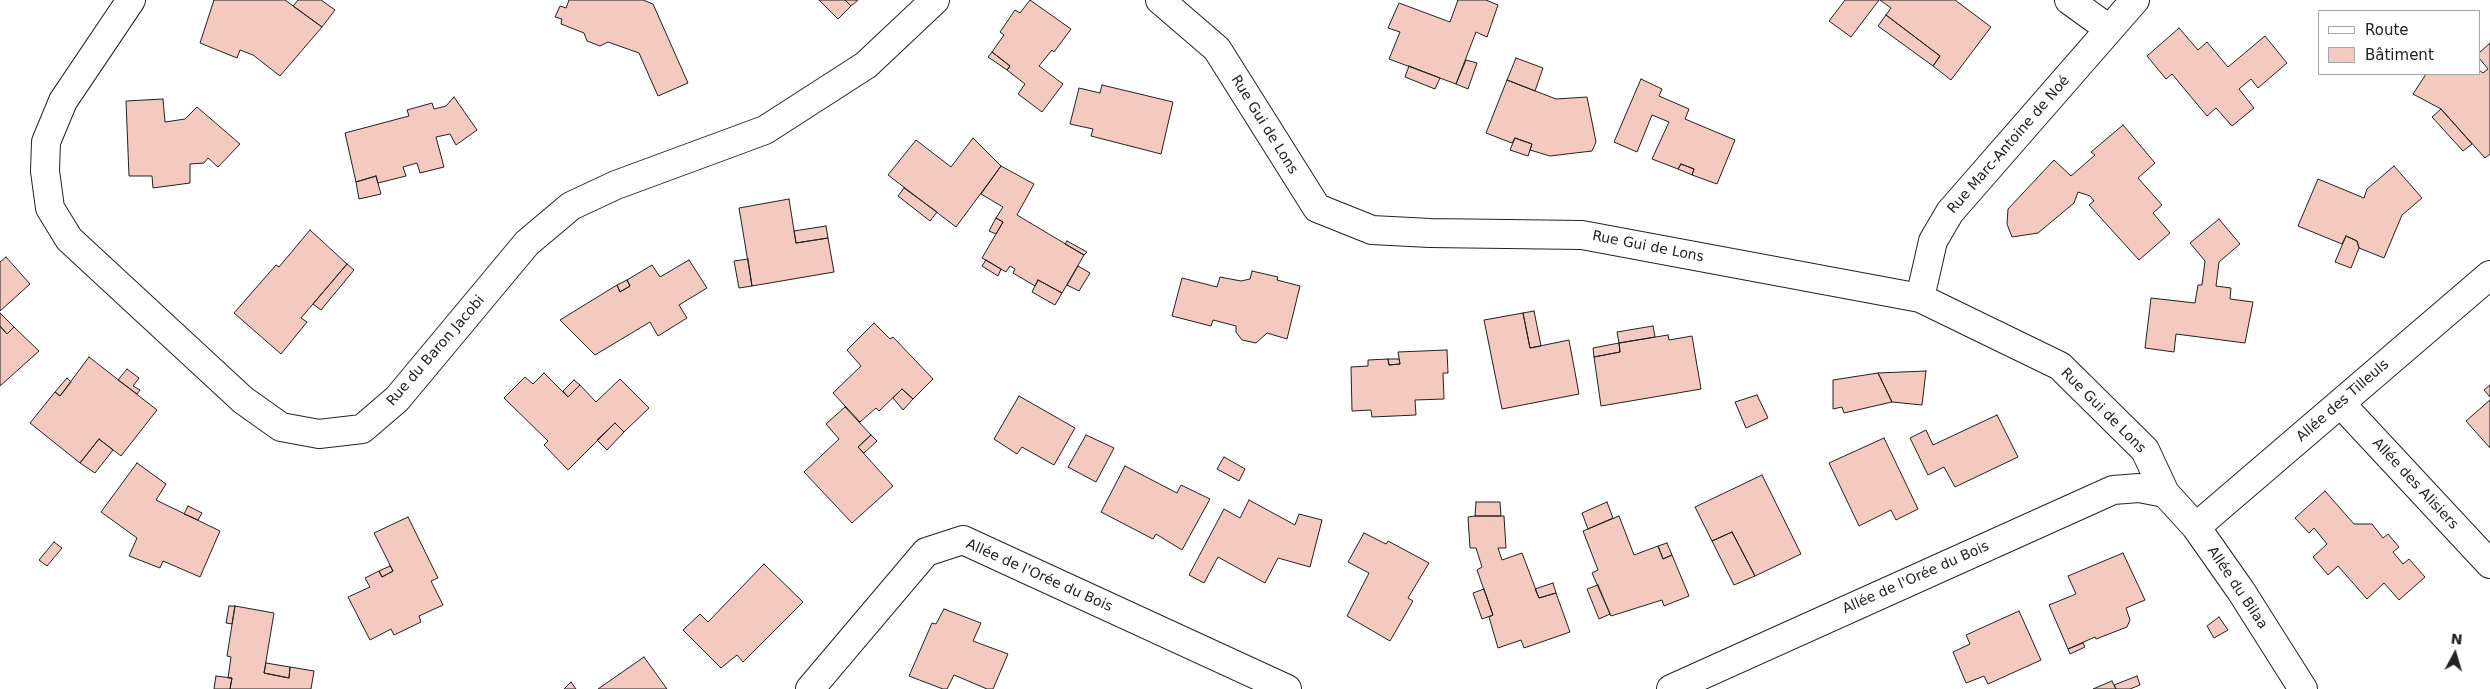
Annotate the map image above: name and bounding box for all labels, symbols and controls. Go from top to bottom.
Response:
legend [2318,10,2480,75]
text: Route [2365,21,2409,39]
text: Bâtiment [2365,46,2434,64]
street label: Rue Gui de Lons [1227,72,1301,178]
street label: Rue Marc-Antoine de Noé [1944,73,2074,217]
street label: Rue Gui de Lons [1591,228,1705,266]
street label: Rue du Baron Jacobi [384,292,488,410]
street label: Allée des Tilleuls [2293,356,2393,446]
street label: Rue Gui de Lons [2057,365,2149,457]
street label: Allée des Alisiers [2368,435,2462,533]
street label: Allée de l'Orée du Bois [963,536,1115,616]
street label: Allée de l'Orée du Bois [1840,538,1992,618]
street label: Allée du Bilaa [2203,544,2271,632]
north arrow [2430,629,2480,679]
text: N [2450,631,2463,648]

